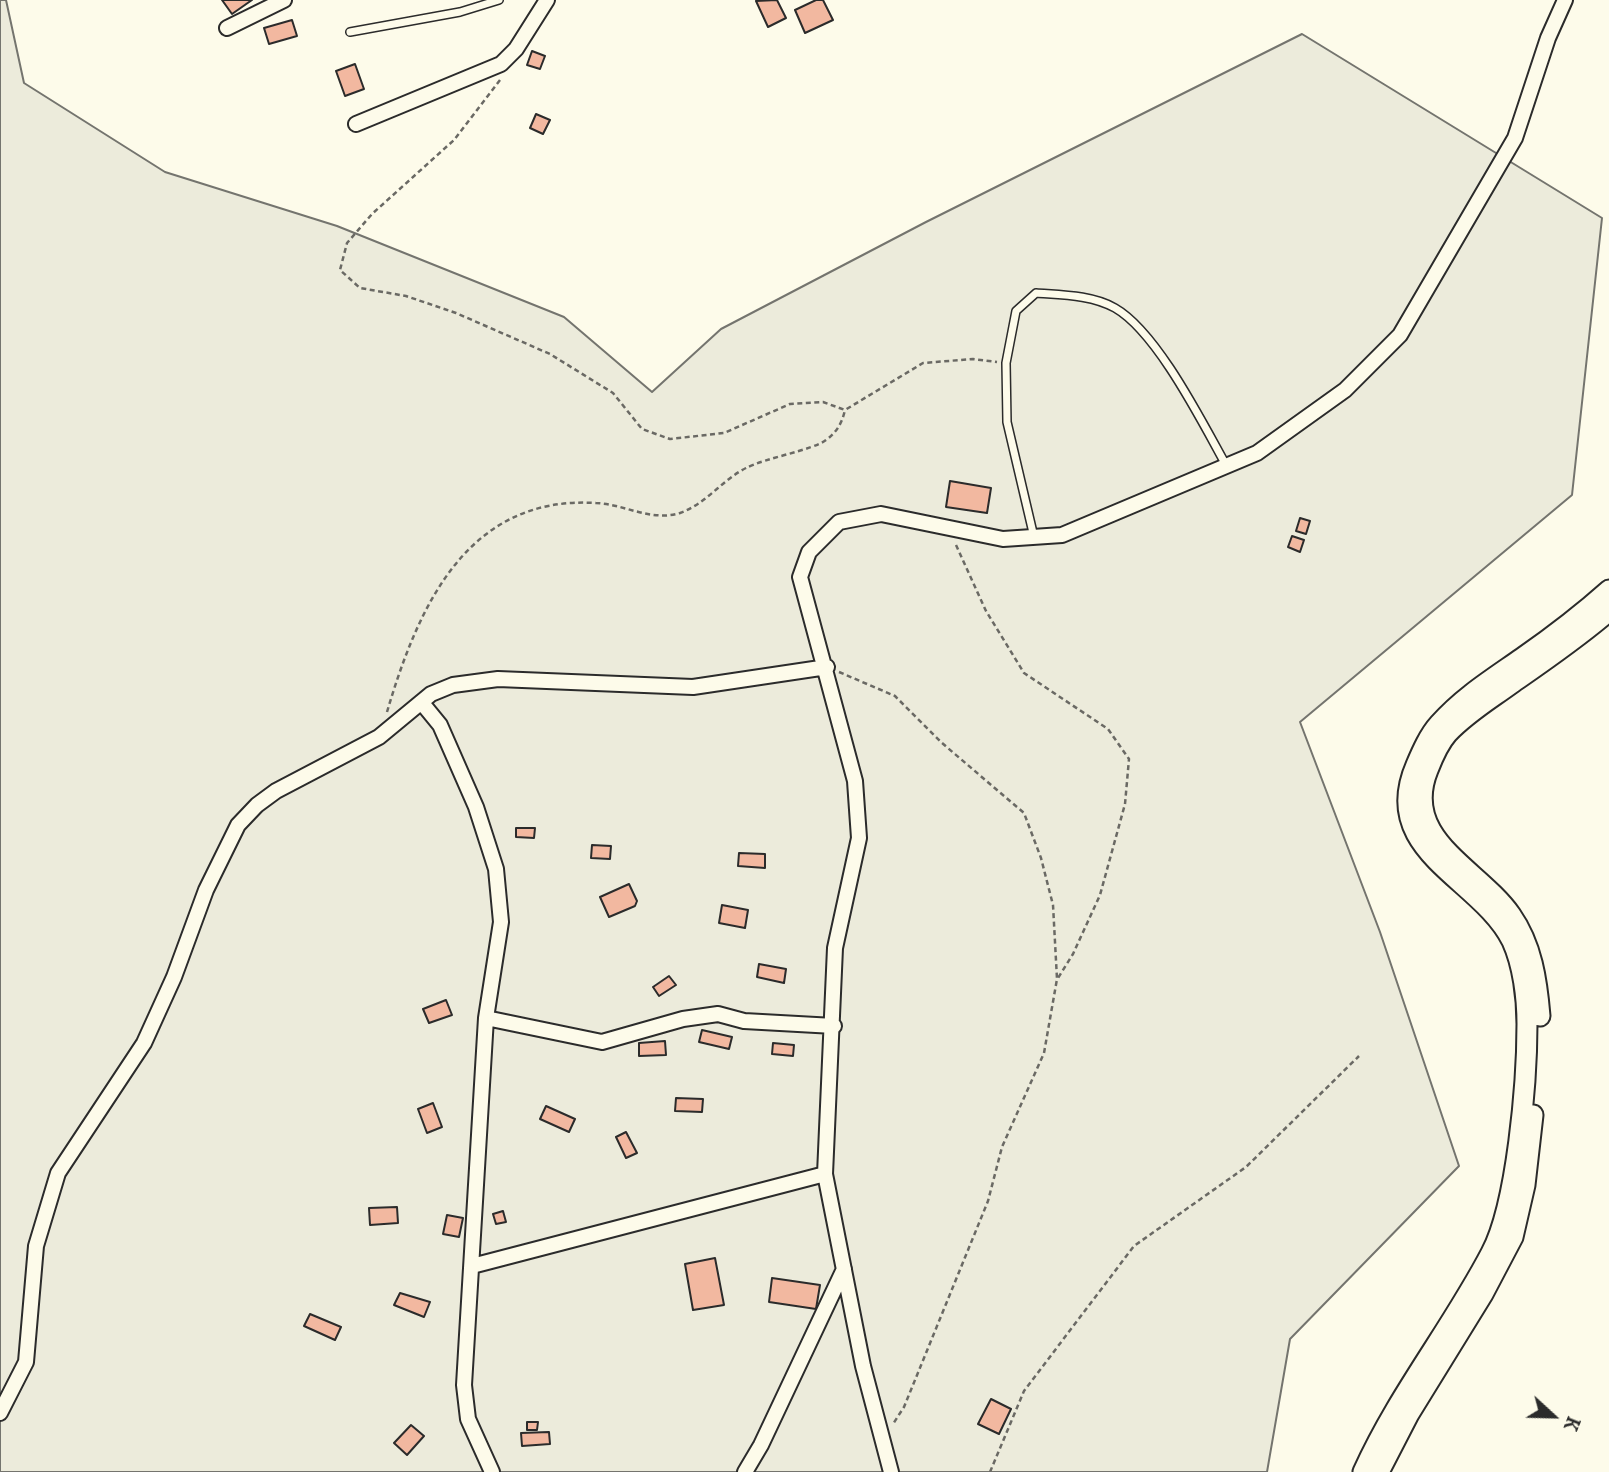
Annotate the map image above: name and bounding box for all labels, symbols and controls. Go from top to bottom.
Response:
north arrow [1518,1381,1588,1451]
text: K [1559,1413,1586,1435]

